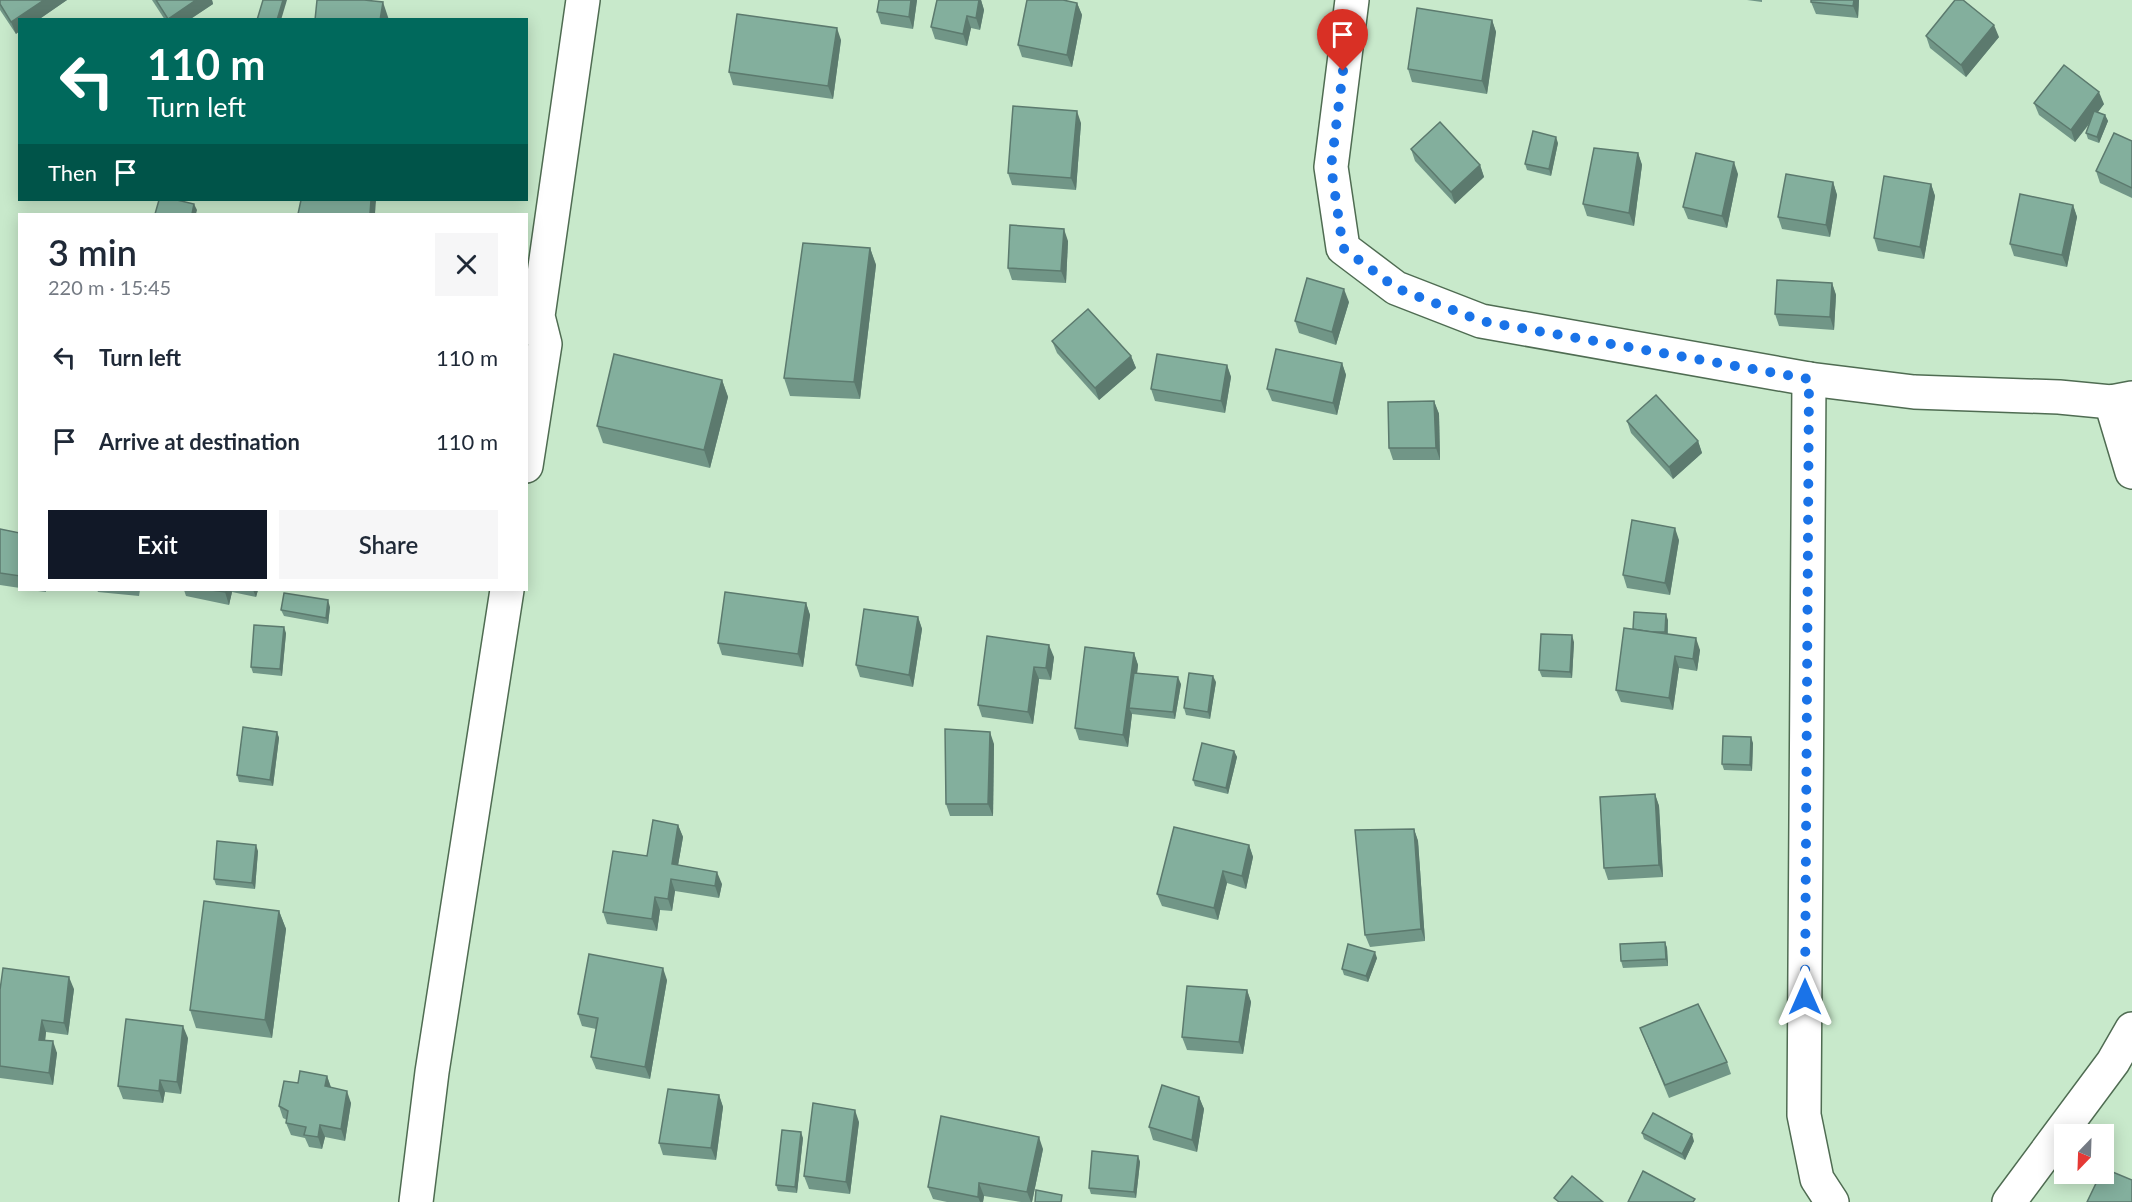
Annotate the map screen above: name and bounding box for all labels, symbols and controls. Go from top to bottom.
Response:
pin [1317,9,1368,71]
icon: arrive [1326,18,1359,51]
text: 110 m [147,39,265,89]
icon: left [48,42,126,120]
text: Turn left [147,90,246,123]
icon: arrive [109,156,142,189]
text: Then [48,159,97,186]
text: 3 min [48,230,137,274]
button: close [435,233,498,296]
text: 220 m · 15:45 [48,275,171,299]
icon: left [48,341,81,374]
text: Turn left [99,344,181,371]
text: 110 m [436,344,498,371]
icon: arrive [48,425,81,458]
text: Arrive at destination [99,428,300,455]
text: 110 m [436,428,498,455]
button: Exit [48,510,267,579]
button: Share [279,510,498,579]
position arrow [1773,965,1837,1029]
north arrow [2054,1124,2114,1184]
map controls [2054,1124,2114,1184]

